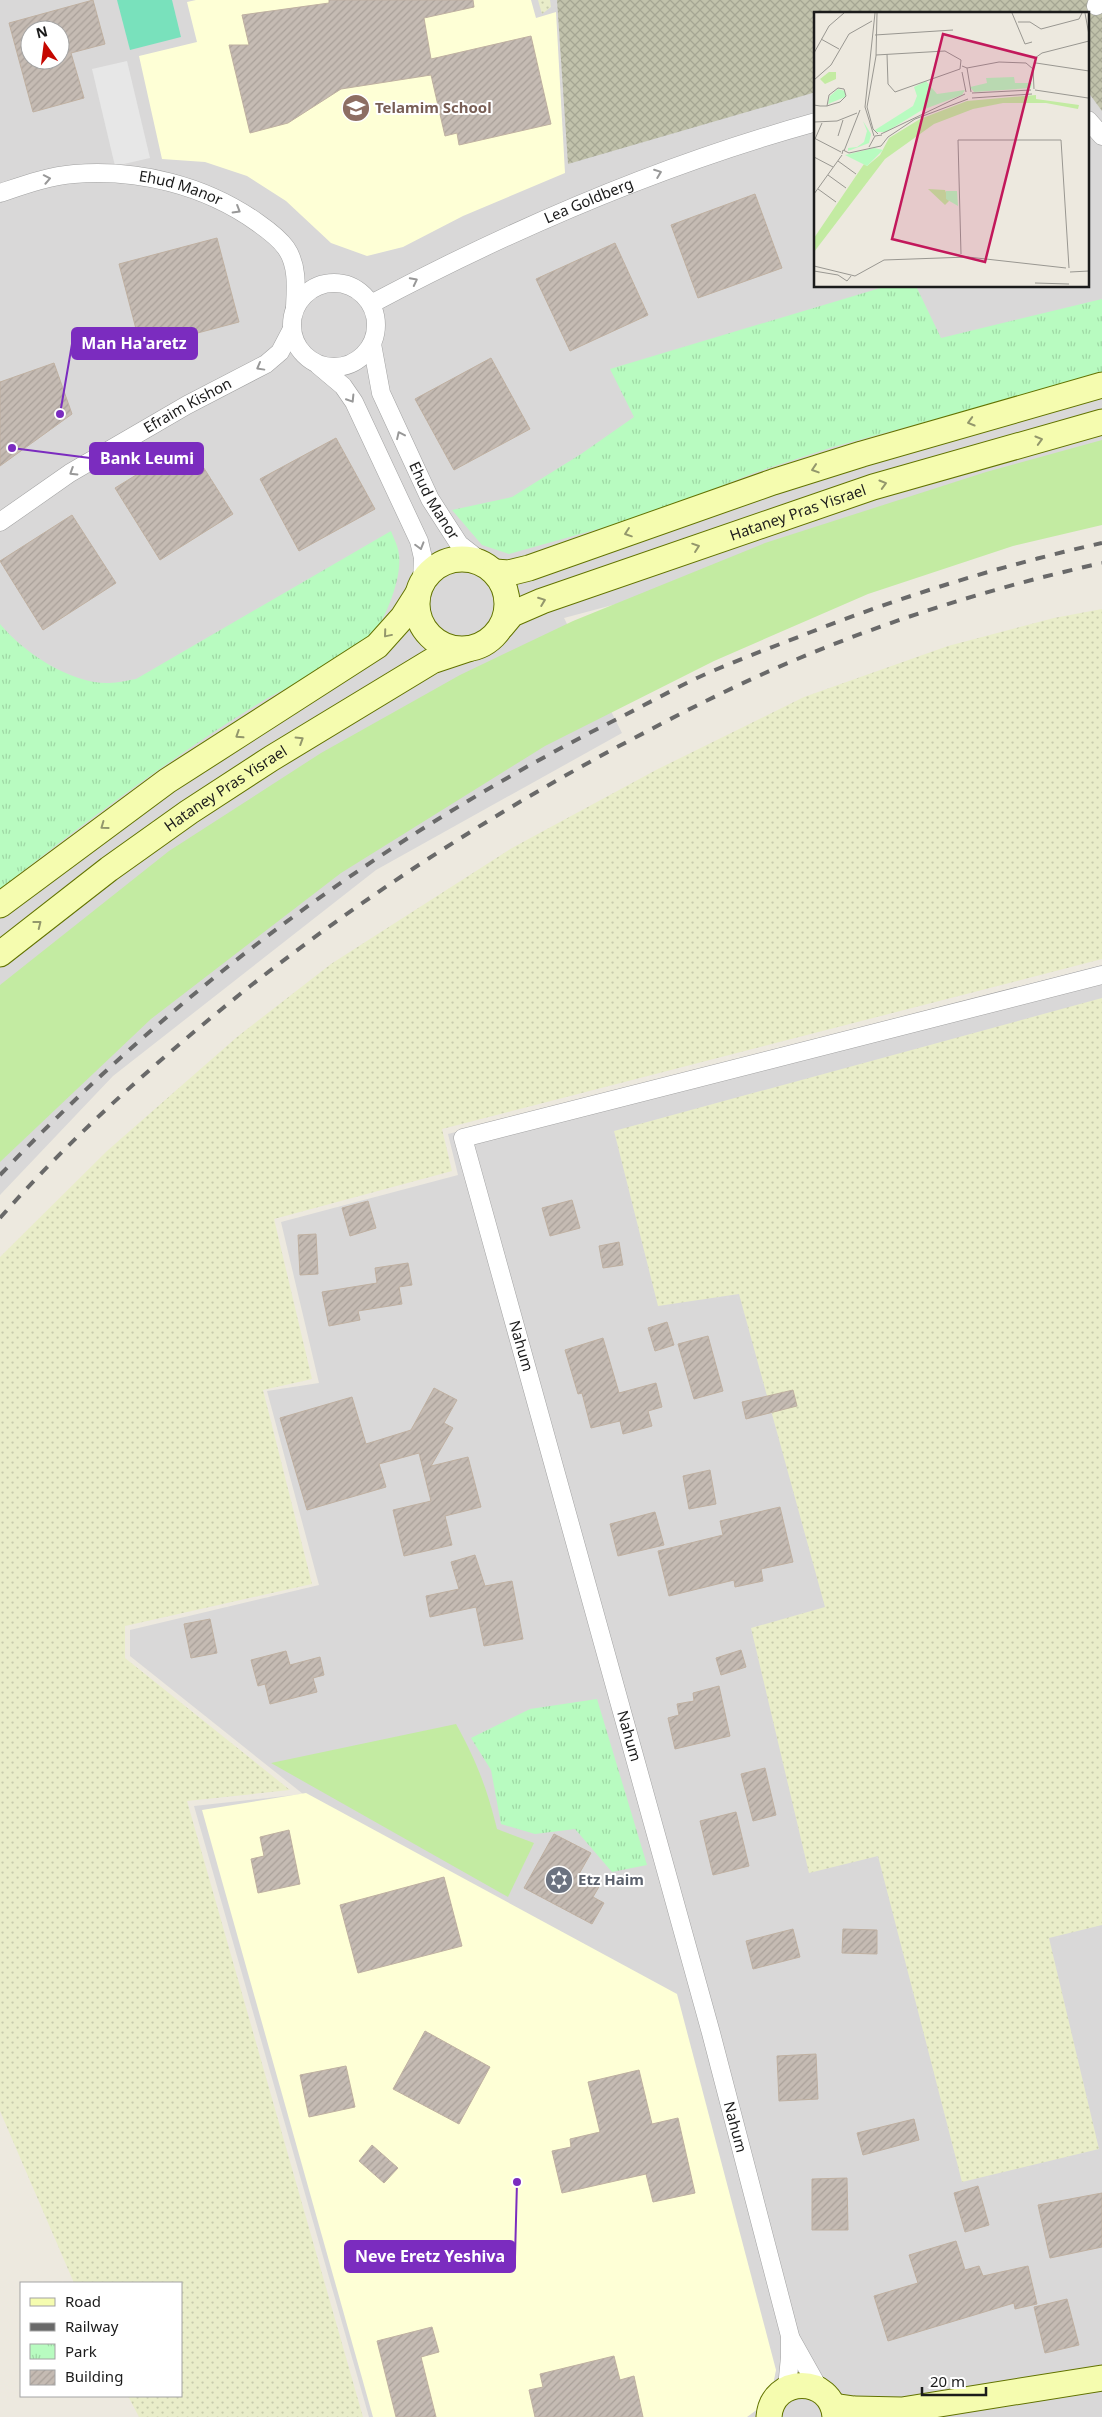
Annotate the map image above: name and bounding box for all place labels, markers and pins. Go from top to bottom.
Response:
school or university icon: Telamim School [341,93,371,123]
place label: Telamim School [375,97,492,117]
callout: Man Ha'aretz [72,328,197,359]
callout: Bank Leumi [90,443,203,474]
synagogue icon: Etz Haim [544,1865,574,1895]
place label: Etz Haim [578,1869,644,1889]
callout: Neve Eretz Yeshiva [345,2241,515,2272]

